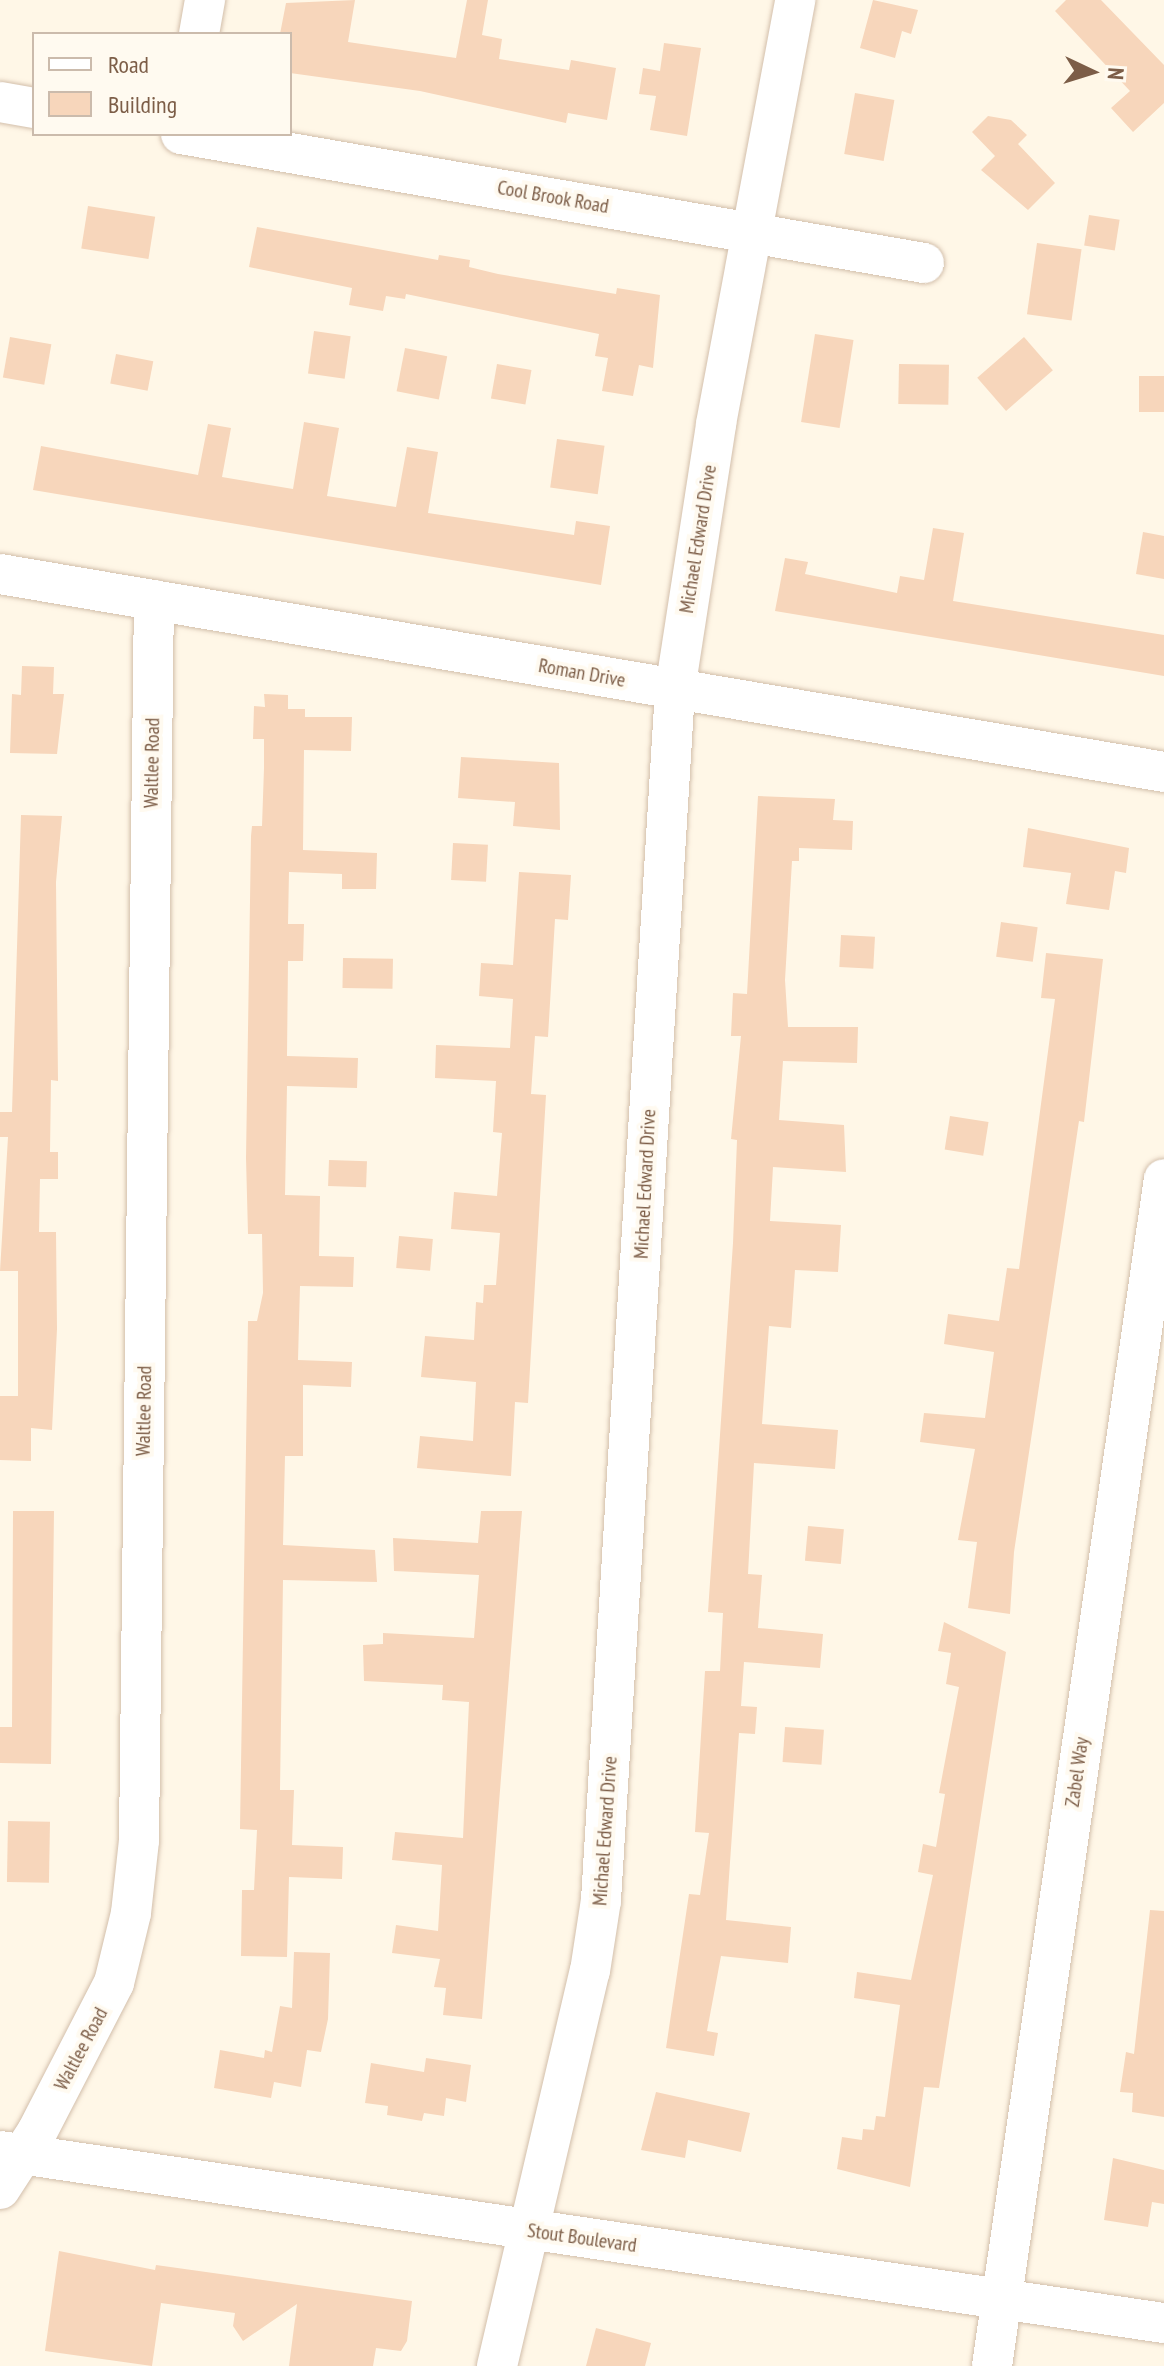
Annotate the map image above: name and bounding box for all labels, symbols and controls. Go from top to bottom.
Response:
legend [32,32,292,136]
north arrow [1052,32,1132,112]
text: Road [108,49,149,80]
text: N [1102,67,1130,81]
text: Building [108,89,177,120]
street label: Cool Brook Road [495,175,611,219]
street label: Michael Edward Drive [674,463,722,615]
street label: Roman Drive [537,654,627,692]
street label: Waltlee Road [139,718,165,808]
street label: Michael Edward Drive [629,1109,661,1259]
street label: Waltlee Road [131,1366,157,1456]
street label: Zabel Way [1060,1735,1094,1809]
street label: Michael Edward Drive [588,1755,622,1907]
street label: Waltlee Road [49,2004,113,2094]
street label: Stout Boulevard [526,2218,638,2258]

